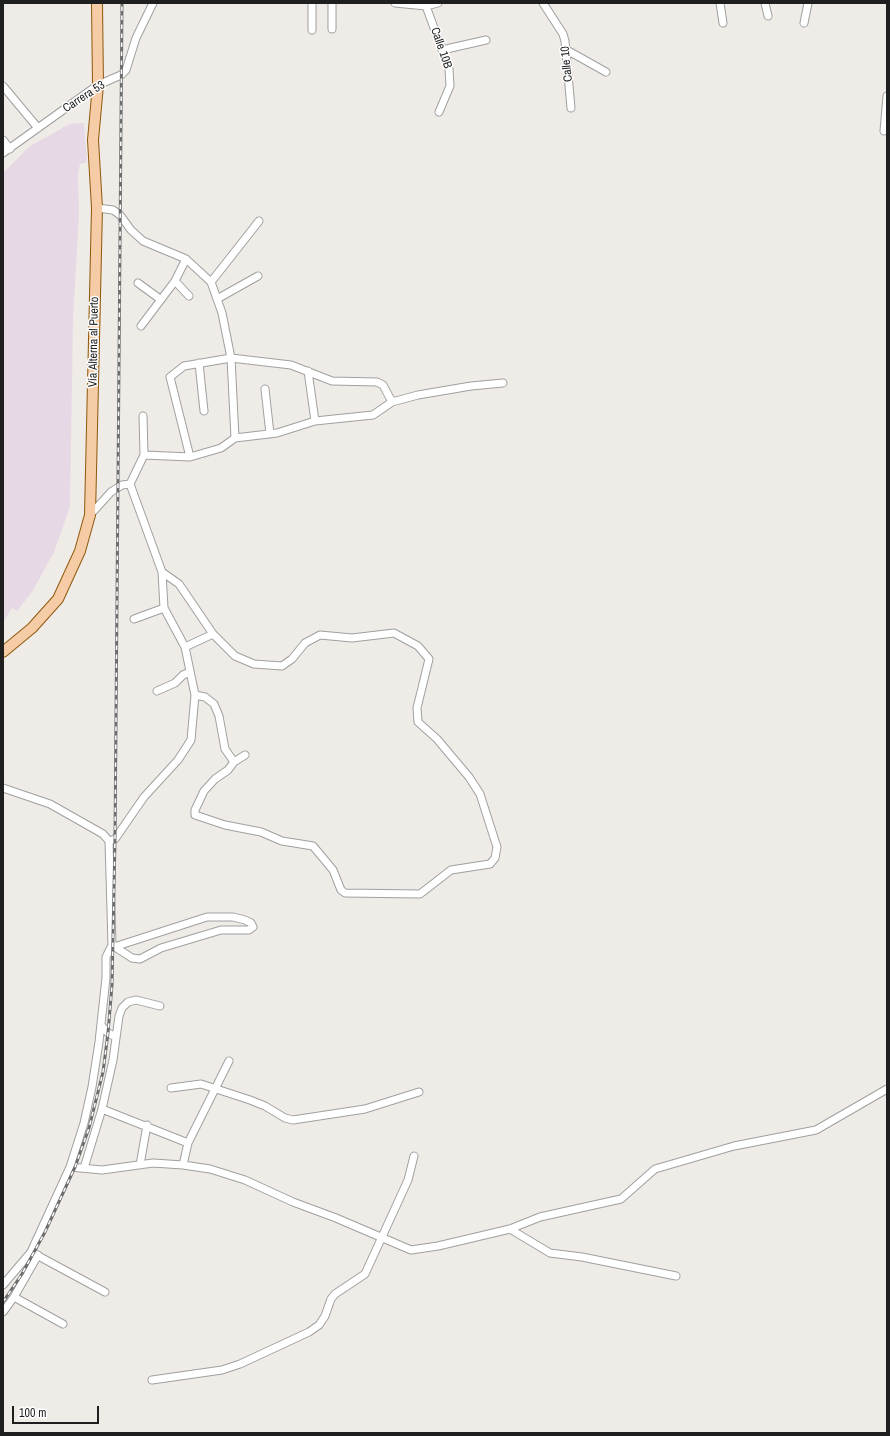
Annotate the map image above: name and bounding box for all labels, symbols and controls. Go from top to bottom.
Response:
street label: Calle 10B [427,25,455,71]
street label: Calle 10 [558,45,576,83]
street label: Carrera 53 [60,78,108,116]
street label: Vía Alterna al Puerto [86,297,102,387]
scale bar [14,1398,101,1424]
text: 100 m [19,1405,46,1421]

